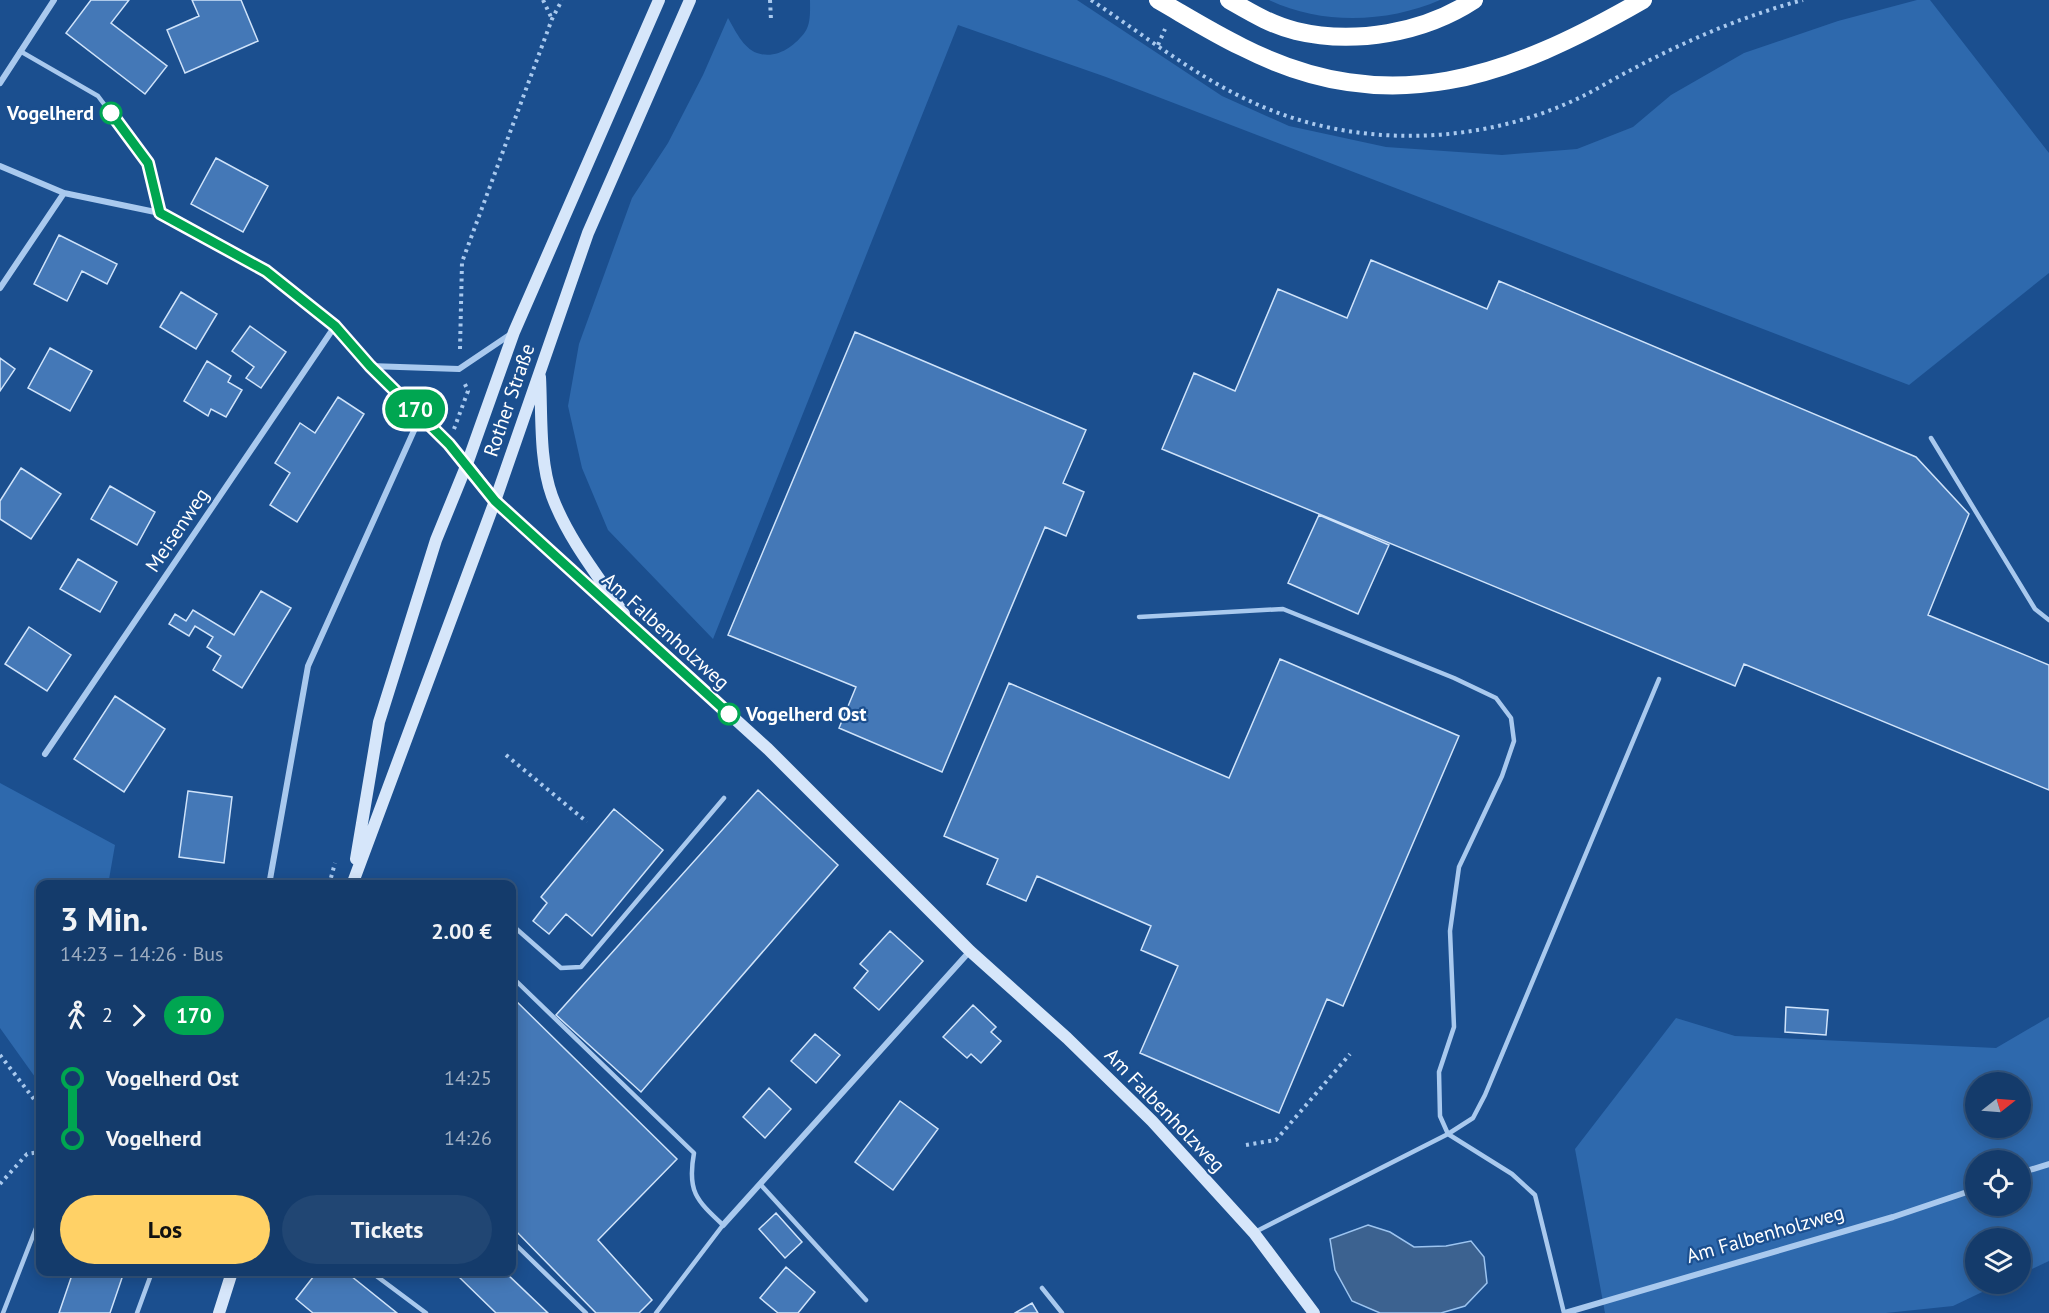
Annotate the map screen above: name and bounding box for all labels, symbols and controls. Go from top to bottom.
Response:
place label: Vogelherd [6,100,94,126]
marker: Vogelherd [100,102,122,124]
street label: Rother Straße [478,340,540,460]
line badge: 170 [380,390,450,428]
text: 170 [397,396,433,423]
street label: Meisenweg [139,483,215,577]
street label: Am Falbenholzweg [597,567,735,695]
place label: Vogelherd Ost [745,701,867,727]
marker: Vogelherd Ost [718,703,740,725]
text: 3 Min. [60,897,148,940]
text: 2.00 € [431,917,492,945]
text: 14:23 – 14:26 · Bus [60,941,224,967]
icon: walk [60,999,93,1032]
icon: forward [122,999,155,1032]
text: 2 [102,1002,113,1028]
text: 170 [176,1002,212,1029]
street label: Am Falbenholzweg [1099,1042,1231,1178]
text: Vogelherd Ost [106,1064,239,1092]
text: 14:25 [444,1065,492,1091]
north arrow [1965,1072,2031,1138]
map controls [1965,1072,2031,1294]
text: Vogelherd [106,1124,202,1152]
text: 14:26 [444,1125,492,1151]
button: locate [1965,1150,2031,1216]
button: Los [60,1195,270,1264]
button: Tickets [282,1195,492,1264]
street label: Am Falbenholzweg [1683,1199,1847,1269]
button: layers [1965,1228,2031,1294]

